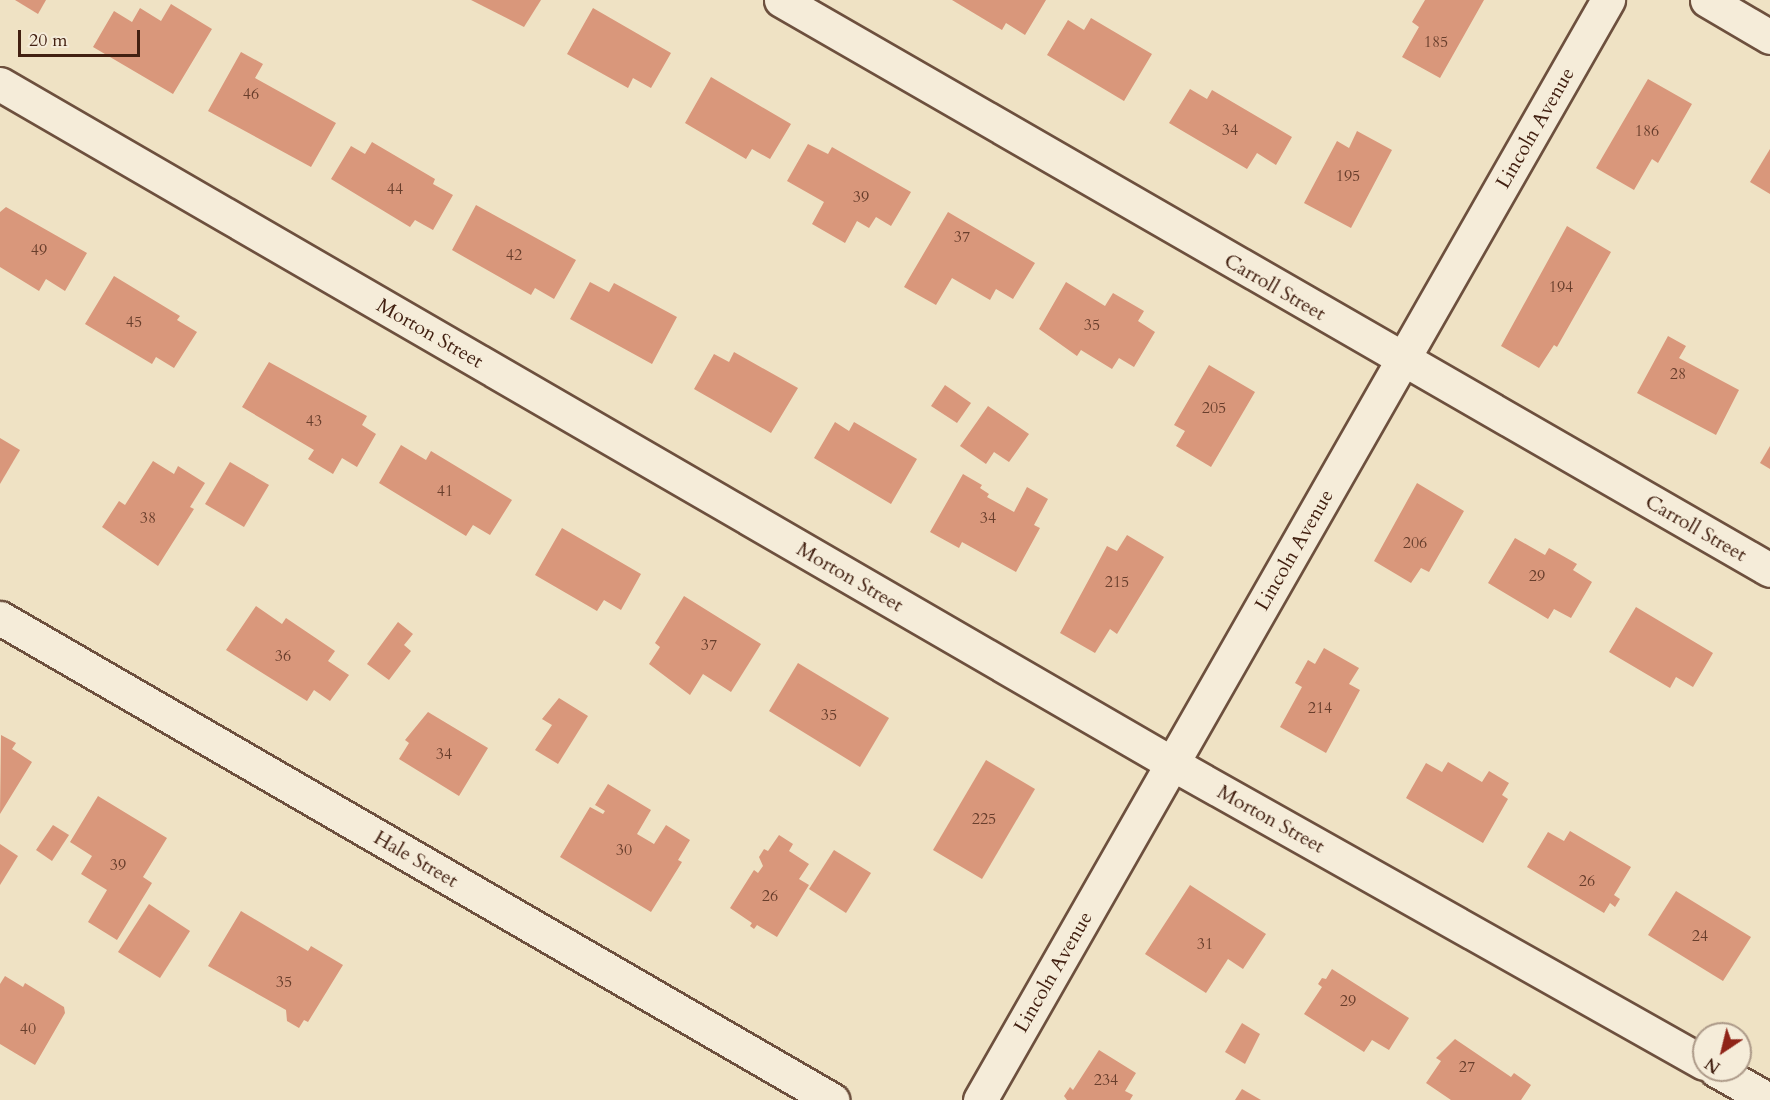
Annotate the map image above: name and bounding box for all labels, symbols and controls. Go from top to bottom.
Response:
scale bar [21,18,142,56]
text: 20 m [29,28,68,53]
house number: 185 [1424,32,1448,52]
street label: Lincoln Avenue [1491,63,1579,193]
house number: 46 [243,84,259,104]
house number: 34 [1222,120,1238,140]
house number: 186 [1635,121,1659,141]
house number: 195 [1336,166,1360,186]
house number: 44 [387,179,403,199]
house number: 39 [853,187,869,207]
house number: 37 [954,227,970,247]
house number: 49 [31,240,47,260]
house number: 42 [506,245,522,265]
street label: Carroll Street [1220,248,1330,326]
house number: 194 [1549,277,1573,297]
street label: Morton Street [373,293,487,373]
house number: 45 [126,312,142,332]
house number: 35 [1084,315,1100,335]
house number: 28 [1670,364,1686,384]
house number: 205 [1202,398,1226,418]
house number: 43 [306,411,322,431]
house number: 41 [437,481,453,501]
street label: Lincoln Avenue [1250,485,1338,615]
street label: Carroll Street [1641,489,1751,567]
house number: 38 [140,508,156,528]
house number: 34 [980,508,996,528]
house number: 206 [1403,533,1427,553]
street label: Morton Street [793,537,907,617]
house number: 29 [1529,566,1545,586]
house number: 215 [1105,572,1129,592]
house number: 37 [701,635,717,655]
house number: 36 [275,646,291,666]
house number: 214 [1308,698,1332,718]
house number: 35 [821,705,837,725]
house number: 34 [436,744,452,764]
street label: Morton Street [1213,780,1329,858]
house number: 225 [972,809,996,829]
street label: Hale Street [370,825,462,893]
house number: 30 [616,840,632,860]
house number: 39 [110,855,126,875]
house number: 26 [1579,871,1595,891]
house number: 26 [762,886,778,906]
street label: Lincoln Avenue [1009,907,1097,1037]
house number: 24 [1692,926,1708,946]
house number: 31 [1197,934,1213,954]
house number: 35 [276,972,292,992]
house number: 29 [1340,991,1356,1011]
house number: 40 [20,1019,36,1039]
north arrow [1692,1022,1752,1082]
text: N [1701,1052,1725,1078]
house number: 27 [1459,1057,1475,1077]
house number: 234 [1094,1070,1118,1090]

